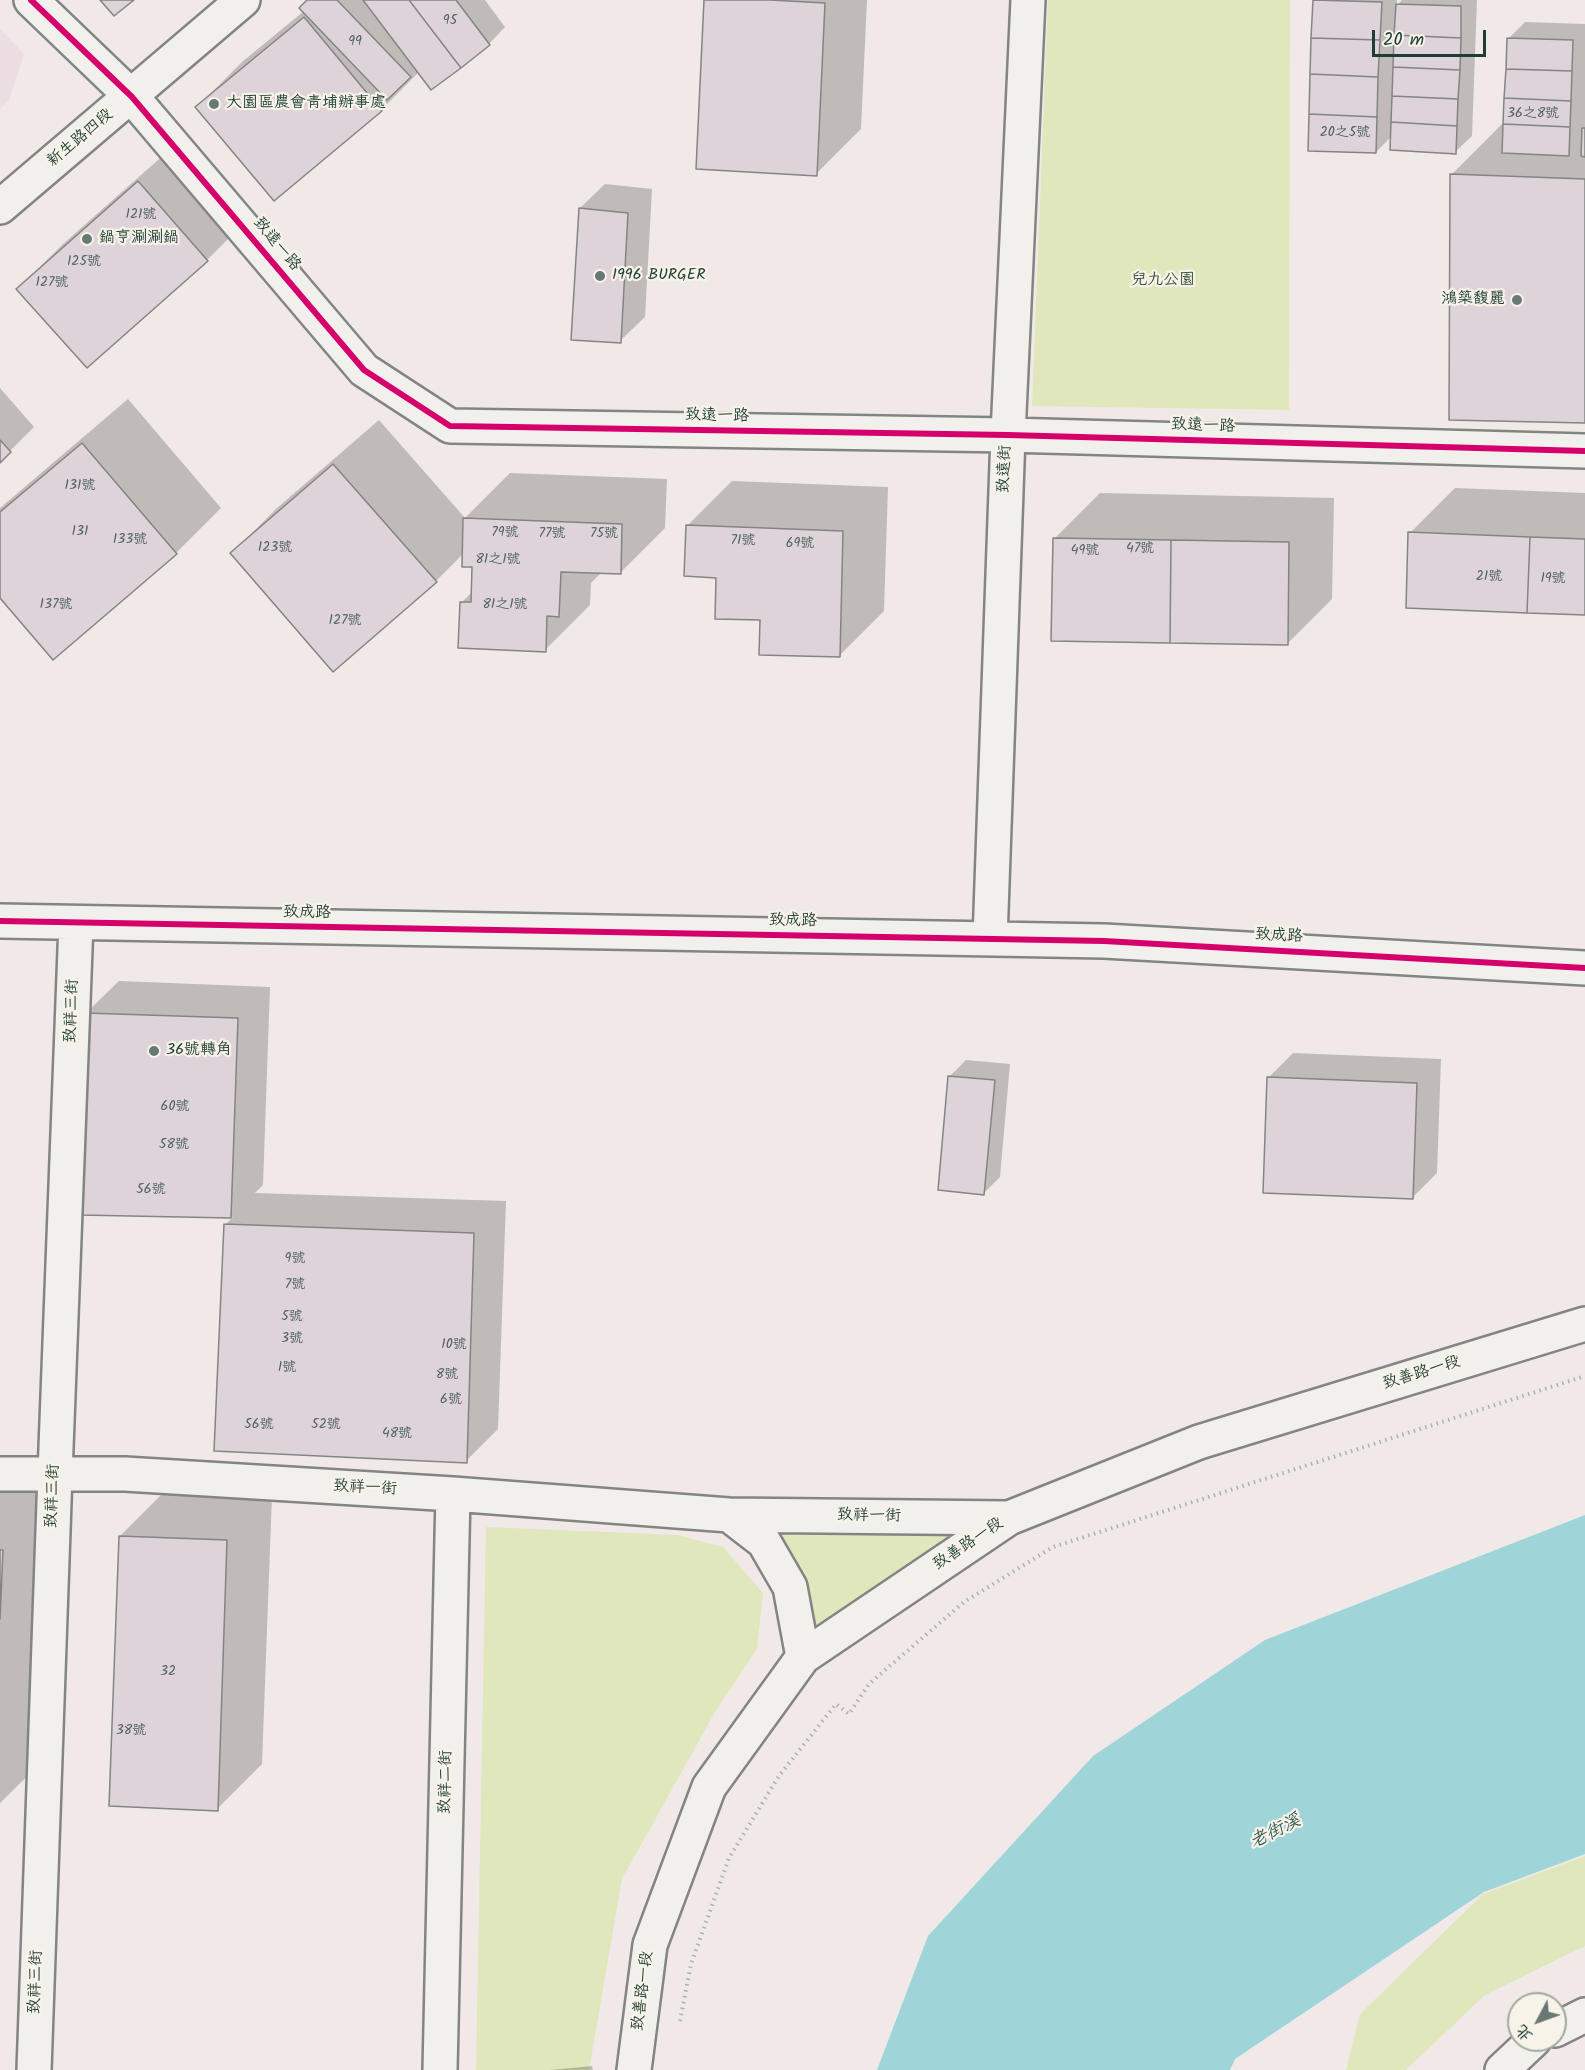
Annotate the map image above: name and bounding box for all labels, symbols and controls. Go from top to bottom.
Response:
house number: 95 [443,14,457,30]
scale bar [1375,18,1489,56]
text: 20 m [1383,26,1424,55]
house number: 99 [348,35,362,51]
place label: 大園區農會青埔辦事處 [226,94,386,114]
marker: 大園區農會青埔辦事處 [207,97,221,111]
street label: 新生路四段 [44,106,118,172]
house number: 36之8號 [1507,107,1559,123]
house number: 20之5號 [1320,126,1370,142]
house number: 121號 [126,208,156,224]
street label: 致遠一路 [248,214,304,276]
place label: 鍋亨涮涮鍋 [99,229,179,249]
marker: 鍋亨涮涮鍋 [80,232,94,246]
house number: 125號 [67,255,101,271]
place label: 1996 BURGER [612,266,706,286]
marker: 1996 BURGER [593,269,607,283]
park label: 兒九公園 [1131,271,1195,291]
house number: 127號 [36,276,68,292]
place label: 鴻築馥麗 [1441,290,1505,310]
marker: 鴻築馥麗 [1510,293,1524,307]
street label: 致遠一路 [685,407,749,427]
street label: 致遠一路 [1171,416,1235,438]
street label: 致遠街 [996,445,1016,493]
house number: 131號 [65,479,95,495]
house number: 131 [72,525,88,541]
house number: 79號 [491,526,519,542]
house number: 77號 [539,527,565,543]
house number: 75號 [590,527,618,543]
house number: 133號 [113,533,147,549]
house number: 71號 [731,534,755,550]
house number: 69號 [786,537,814,553]
house number: 123號 [258,541,292,557]
house number: 47號 [1126,542,1154,558]
house number: 49號 [1071,544,1099,560]
house number: 81之1號 [475,553,521,569]
house number: 21號 [1476,570,1502,586]
house number: 19號 [1540,572,1566,588]
house number: 137號 [40,598,72,614]
house number: 81之1號 [482,598,528,614]
house number: 127號 [329,614,361,630]
street label: 致成路 [283,904,331,924]
street label: 致成路 [769,912,817,932]
street label: 致成路 [1255,926,1303,948]
street label: 致祥三街 [62,979,84,1043]
place label: 36號轉角 [166,1041,232,1061]
marker: 36號轉角 [147,1044,161,1058]
house number: 60號 [161,1100,189,1116]
house number: 58號 [159,1138,189,1154]
house number: 56號 [136,1183,166,1199]
house number: 9號 [285,1252,305,1268]
house number: 7號 [285,1278,305,1294]
house number: 5號 [281,1310,303,1326]
house number: 3號 [281,1332,303,1348]
house number: 10號 [441,1338,467,1354]
street label: 致善路一段 [1381,1353,1463,1395]
house number: 1號 [278,1361,296,1377]
house number: 8號 [436,1368,458,1384]
house number: 6號 [440,1393,462,1409]
house number: 56號 [244,1418,274,1434]
house number: 52號 [311,1418,341,1434]
house number: 48號 [382,1427,412,1443]
street label: 致祥三街 [43,1464,65,1528]
street label: 致祥一街 [333,1478,397,1500]
street label: 致祥一街 [837,1507,901,1527]
street label: 致善路一段 [930,1515,1008,1575]
house number: 32 [160,1665,176,1681]
house number: 38號 [116,1724,146,1740]
street label: 致祥二街 [437,1750,457,1814]
water label: 老街溪 [1247,1811,1305,1855]
street label: 致祥三街 [26,1950,48,2014]
street label: 致善路一段 [630,1950,658,2032]
north arrow [1507,1992,1567,2052]
text: 北 [1510,2019,1539,2047]

